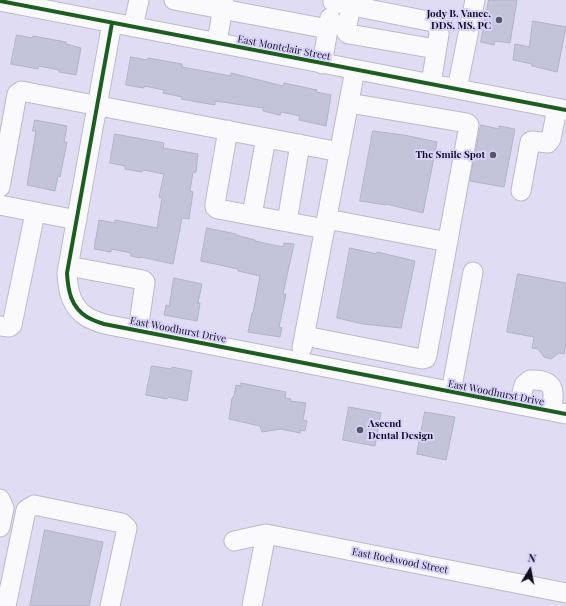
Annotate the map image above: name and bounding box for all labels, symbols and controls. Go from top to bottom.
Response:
place label: Jody B. Vance, DDS, MS, PC [427,8,491,32]
marker: Jody B. Vance, DDS, MS, PC [494,15,504,25]
street label: East Montclair Street [236,33,332,63]
place label: The Smile Spot [416,149,485,161]
marker: The Smile Spot [488,150,498,160]
street label: East Woodhurst Drive [129,315,227,345]
street label: East Woodhurst Drive [447,378,545,408]
place label: Ascend Dental Design [368,418,433,442]
marker: Ascend Dental Design [355,425,365,435]
street label: East Rockwood Street [351,546,449,576]
north arrow [510,550,550,590]
text: N [527,550,537,566]

